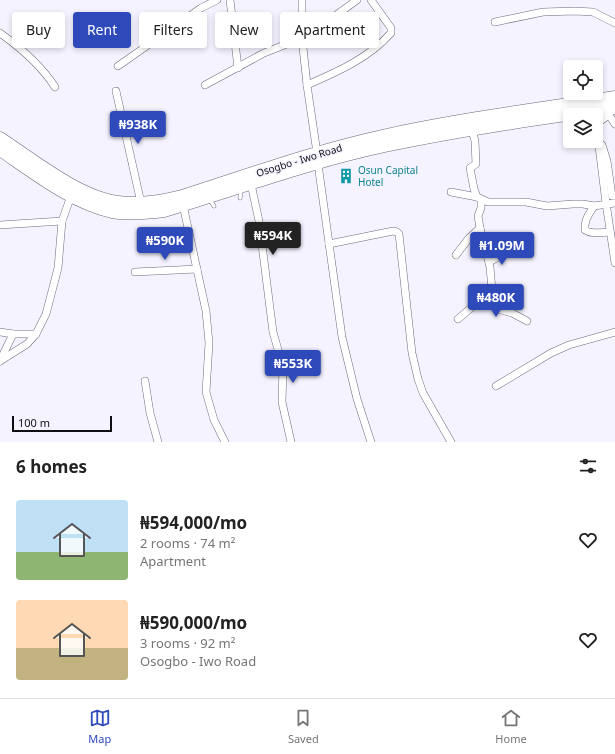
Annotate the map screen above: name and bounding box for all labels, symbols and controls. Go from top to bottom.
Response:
chip: Buy [12,12,65,48]
chip: Rent [73,12,131,48]
chip: Filters [139,12,207,48]
chip: New [215,12,272,48]
chip: Apartment [280,12,379,48]
map controls [563,60,603,148]
button: locate [563,60,603,100]
button: layers [563,108,603,148]
pin: ₦938K [110,111,166,145]
text: ₦938K [119,115,157,133]
street label: Osogbo - Iwo Road [254,140,344,180]
place label: Osun Capital Hotel [358,163,418,189]
building icon: Osun Capital Hotel [337,167,355,185]
pin: ₦594K [245,222,301,256]
text: ₦594K [254,226,292,244]
pin: ₦590K [137,227,193,261]
text: ₦590K [146,231,184,249]
pin: ₦1.09M [469,232,535,266]
text: ₦1.09M [479,236,525,254]
pin: ₦480K [468,284,524,318]
text: ₦480K [477,288,515,306]
pin: ₦553K [265,350,321,384]
text: ₦553K [274,354,312,372]
scale bar [12,414,112,433]
text: 100 m [18,415,50,430]
text: 6 homes [16,455,87,478]
icon: filters [577,455,599,477]
text: ₦594,000/mo [140,511,247,534]
icon: home [48,516,96,564]
icon: heart [577,529,599,551]
text: 2 rooms · 74 m² [140,534,235,552]
text: Apartment [140,552,206,570]
text: ₦590,000/mo [140,611,247,634]
icon: home [48,616,96,664]
icon: heart [577,629,599,651]
text: 3 rooms · 92 m² [140,634,235,652]
text: Osogbo - Iwo Road [140,652,256,670]
tab: Map [88,707,111,746]
tab: Saved [288,707,319,746]
tab: Home [495,707,527,746]

